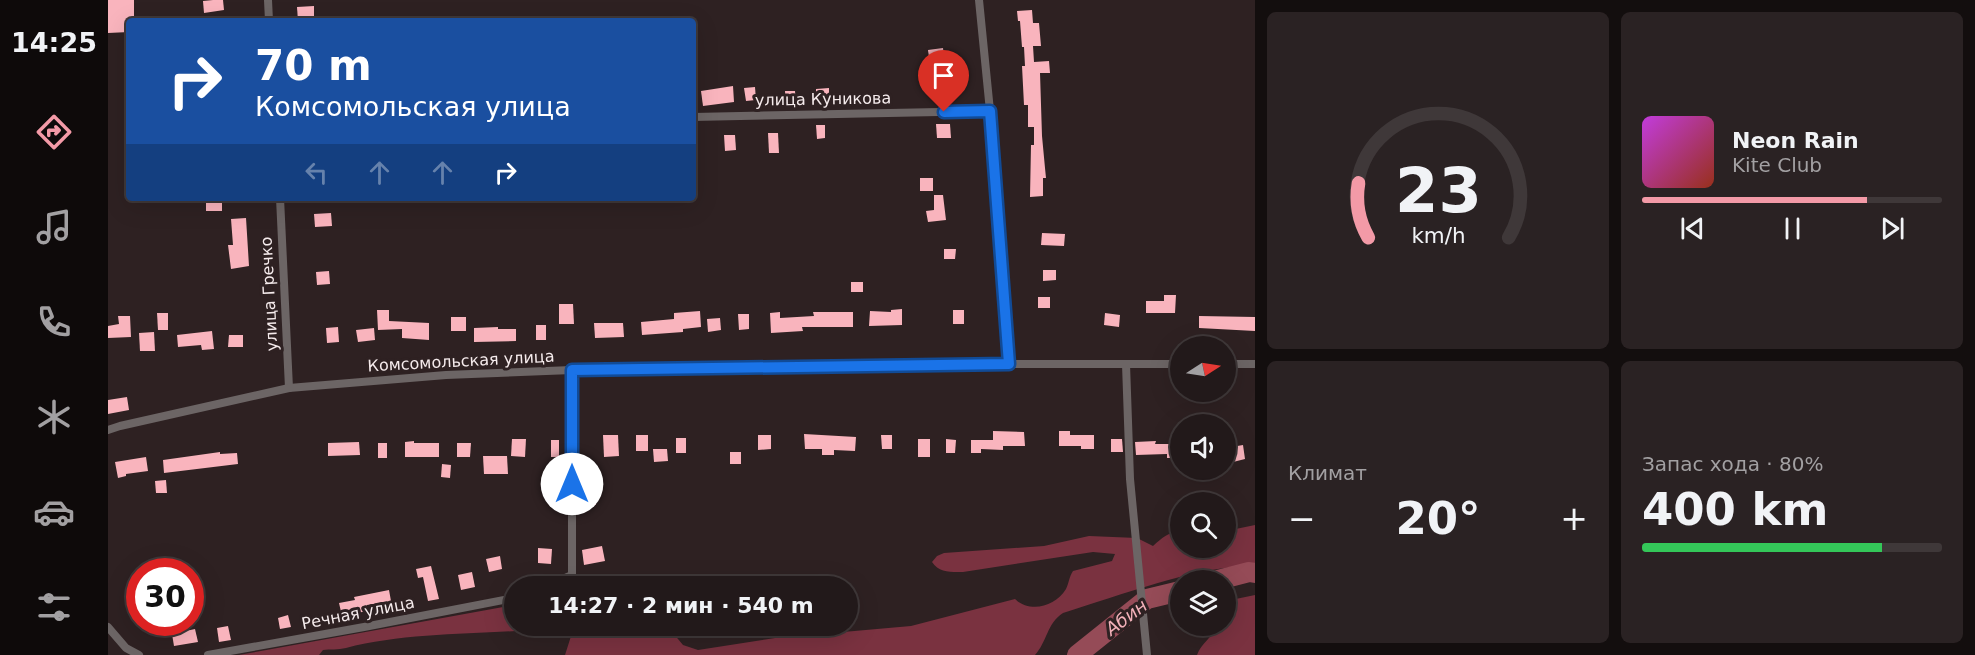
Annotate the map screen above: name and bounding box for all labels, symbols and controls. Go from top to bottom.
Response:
text: 14:25 [11,27,97,58]
text: 70 m [255,41,372,90]
icon: right [156,42,234,120]
pin [918,50,969,112]
icon: arrive [927,59,960,92]
street label: улица Куникова [755,88,891,110]
text: Комсомольская улица [255,91,571,122]
icon: directions [33,111,75,153]
text: Neon Rain [1732,128,1859,153]
text: Kite Club [1732,153,1822,177]
text: 23 [1395,154,1481,227]
icon: left [300,156,333,189]
icon: ahead [363,156,396,189]
icon: ahead [426,156,459,189]
icon: right [489,156,522,189]
icon: music [33,206,75,248]
icon: previous [1676,212,1709,245]
icon: pause [1776,212,1809,245]
icon: next [1876,212,1909,245]
text: km/h [1411,223,1465,248]
street label: улица Гречко [257,236,281,352]
icon: phone [33,301,75,343]
north arrow [1170,336,1236,402]
map controls [1170,336,1236,636]
street label: Комсомольская улица [367,347,555,375]
icon: climate [33,396,75,438]
button: sound [1170,414,1236,480]
position arrow [540,452,604,516]
text: Запас хода · 80% [1642,452,1823,476]
text: Климат [1288,461,1367,485]
text: 400 km [1642,483,1828,536]
icon: car [33,491,75,533]
button: search [1170,492,1236,558]
text: 20° [1395,492,1481,545]
text: − [1288,499,1316,538]
text: + [1560,499,1588,538]
speed limit sign: 30 [126,558,204,636]
button: layers [1170,570,1236,636]
icon: filters [33,586,75,628]
street label: Речная улица [300,593,416,633]
text: 14:27 · 2 мин · 540 m [548,593,814,618]
water label: Абин [1100,594,1151,640]

